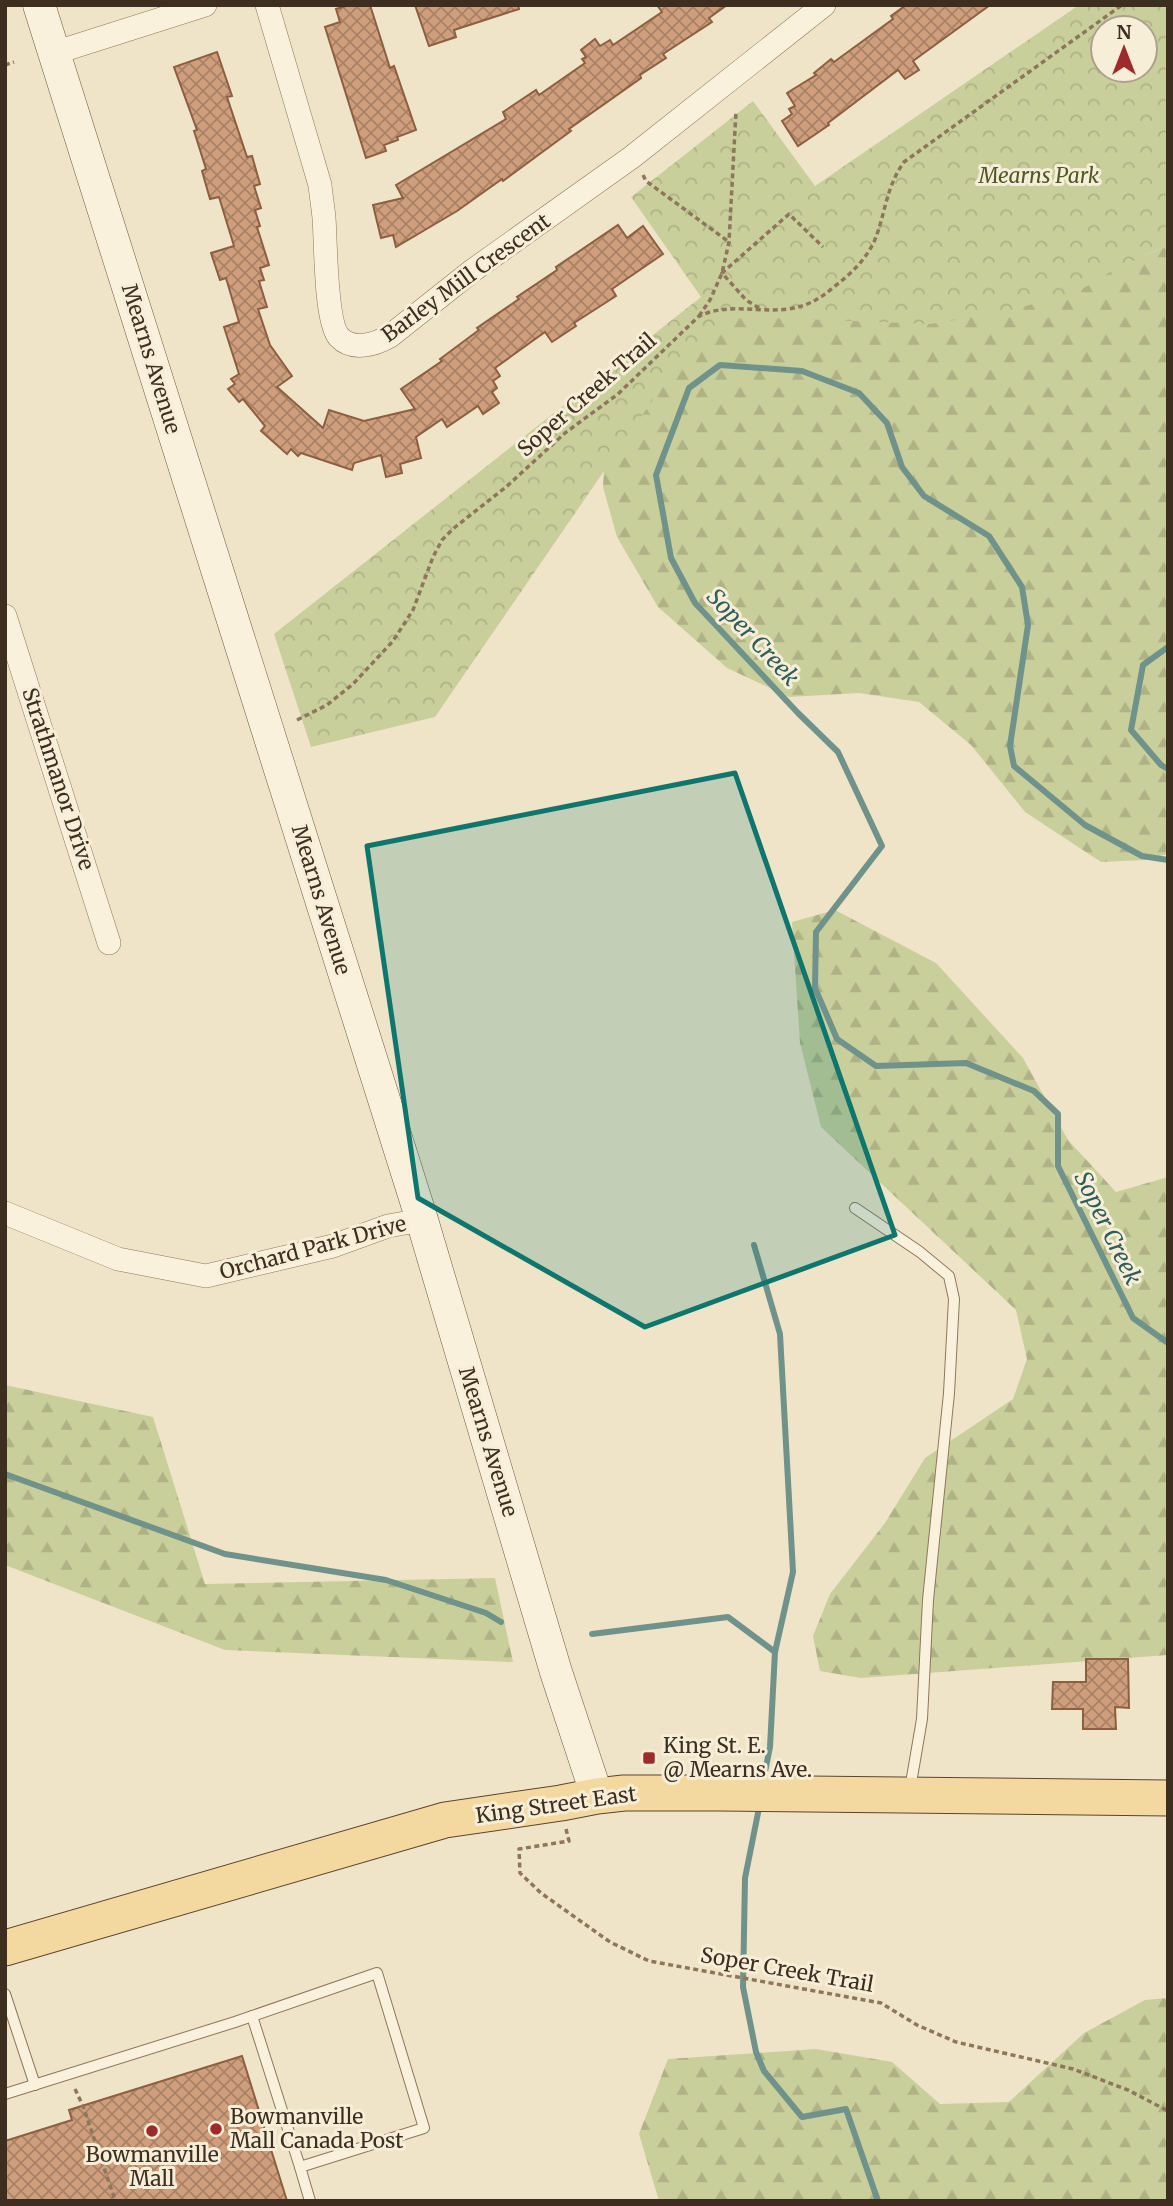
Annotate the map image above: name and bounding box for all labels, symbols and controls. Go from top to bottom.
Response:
north arrow [1089,14,1159,84]
text: N [1116,20,1132,44]
park label: Mearns Park [978,162,1100,189]
street label: Barley Mill Crescent [376,207,555,348]
street label: Mearns Avenue [116,281,187,437]
street label: Soper Creek Trail [512,327,662,462]
water label: Soper Creek [701,582,806,692]
street label: Strathmanor Drive [16,684,101,873]
street label: Mearns Avenue [286,822,357,978]
water label: Soper Creek [1069,1166,1148,1290]
street label: Orchard Park Drive [217,1210,409,1285]
street label: Mearns Avenue [453,1364,524,1520]
place label: King St. E. @ Mearns Ave. [663,1732,812,1783]
marker: King St. E. @ Mearns Ave. [641,1750,657,1766]
street label: King Street East [474,1780,638,1829]
street label: Soper Creek Trail [698,1941,876,1998]
place label: Bowmanville Mall Canada Post [230,2103,404,2154]
marker: Bowmanville Mall Canada Post [208,2121,224,2137]
marker: Bowmanville Mall [144,2123,160,2139]
place label: Bowmanville Mall [85,2141,219,2192]

